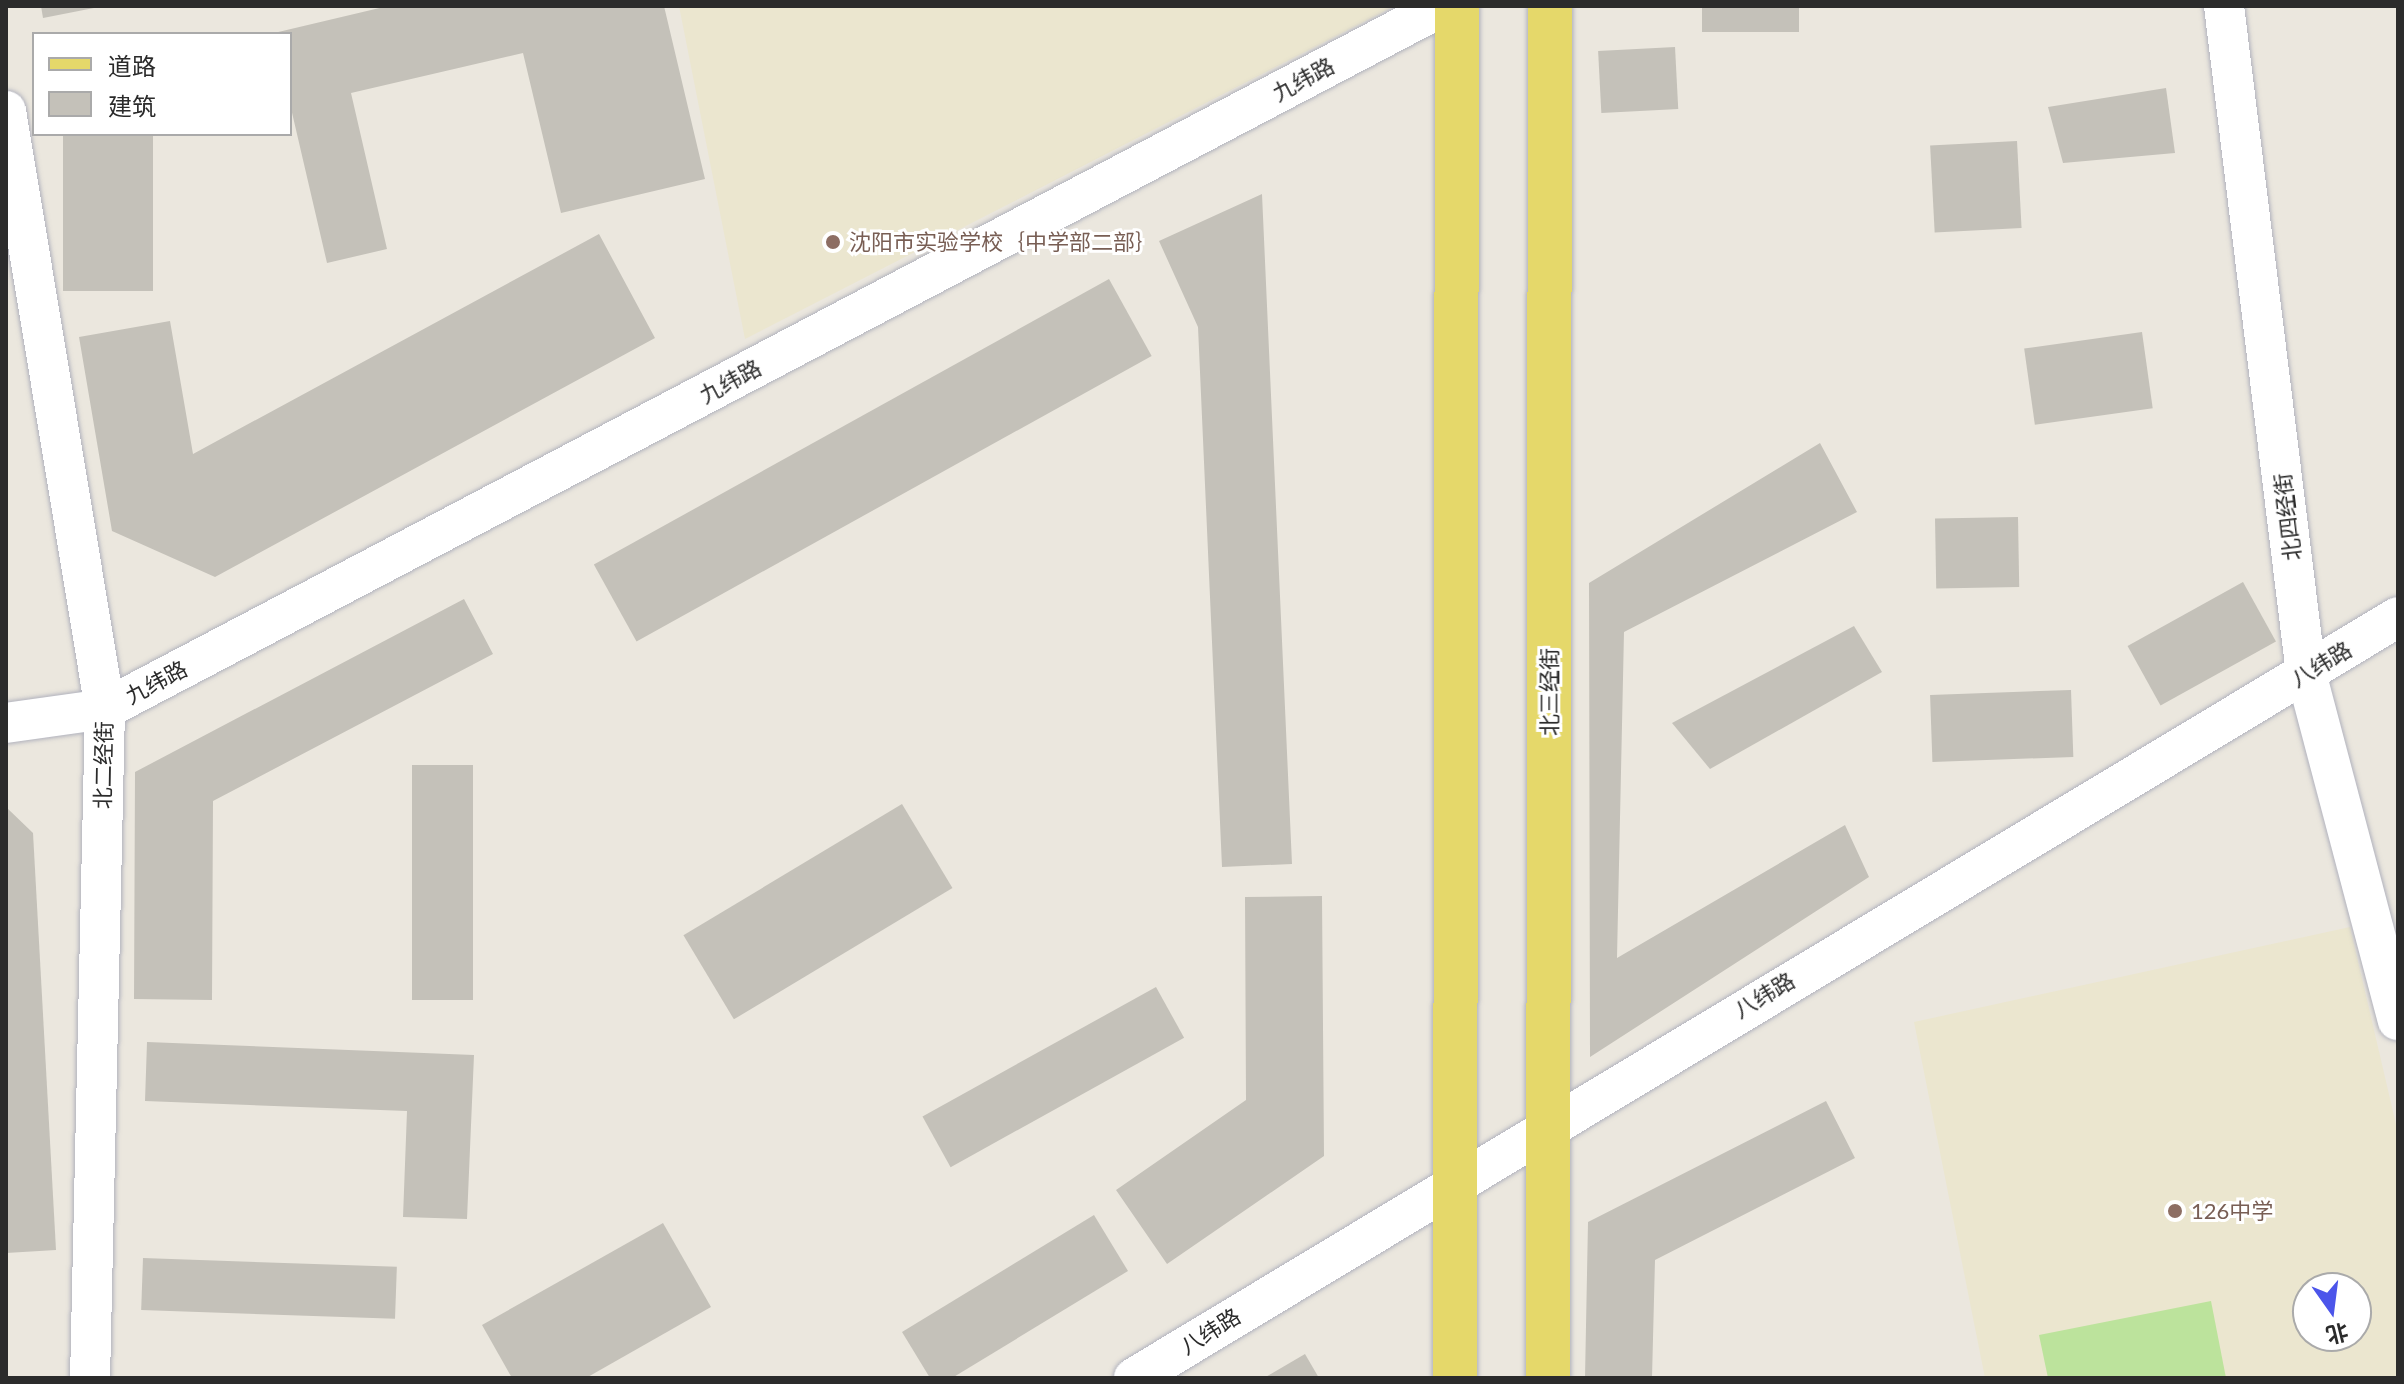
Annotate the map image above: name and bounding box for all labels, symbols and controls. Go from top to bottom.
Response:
legend [32,32,292,136]
text: 道路 [108,51,156,80]
street label: 九纬路 [1268,52,1338,106]
text: 建筑 [108,91,156,120]
place label: 沈阳市实验学校｛中学部二部｝ [849,229,1157,255]
marker: 沈阳市实验学校｛中学部二部｝ [824,233,842,251]
street label: 九纬路 [695,354,765,408]
street label: 北四经街 [2269,472,2305,562]
street label: 八纬路 [2286,636,2356,692]
street label: 北三经街 [1536,648,1562,736]
street label: 九纬路 [121,655,191,709]
street label: 北二经街 [89,721,117,809]
street label: 八纬路 [1729,967,1799,1023]
place label: 126中学 [2191,1198,2273,1224]
marker: 126中学 [2166,1202,2184,1220]
north arrow [2292,1272,2372,1352]
street label: 八纬路 [1175,1302,1245,1360]
text: 北 [2324,1318,2351,1350]

